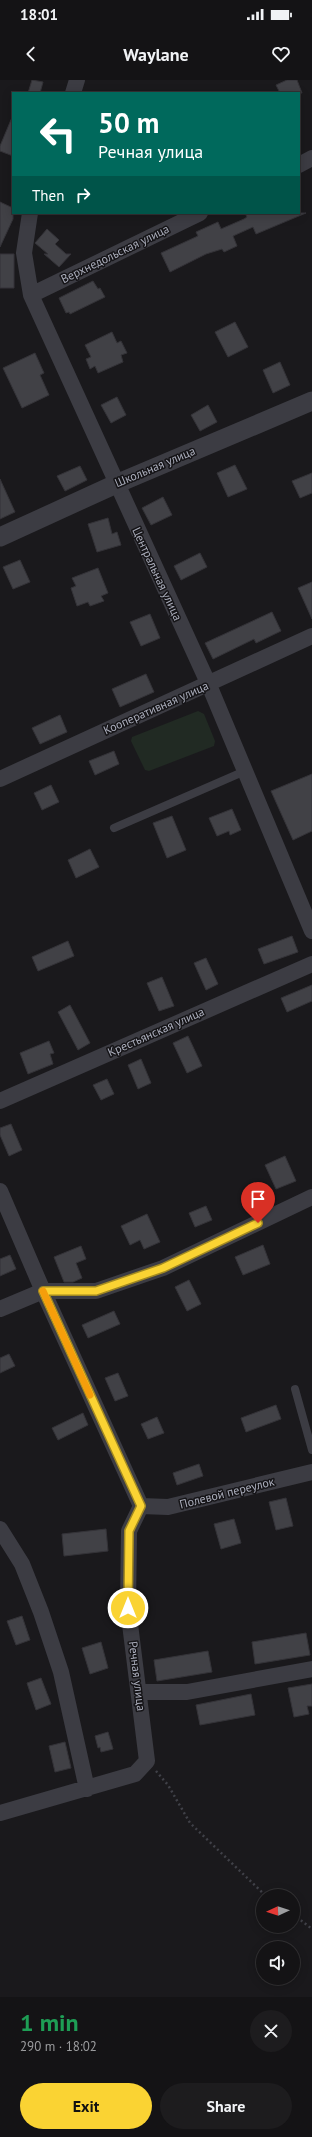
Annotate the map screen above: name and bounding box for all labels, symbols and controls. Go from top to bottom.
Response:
text: 18:01 [20,5,58,24]
icon: back [20,43,42,65]
text: Waylane [123,43,189,66]
icon: heart [270,43,292,65]
text: 50 m [98,104,159,141]
icon: left [32,108,84,160]
text: Речная улица [98,140,203,163]
icon: right [72,184,94,206]
text: Then [32,186,64,205]
street label: Верхнедольская улица [58,221,171,286]
street label: Школьная улица [112,443,197,490]
street label: Центральная улица [129,525,186,623]
street label: Кооперативная улица [101,678,211,737]
street label: Крестьянская улица [105,1004,206,1060]
pin [241,1182,275,1223]
icon: arrive [247,1188,269,1210]
street label: Полевой переулок [178,1473,276,1512]
position arrow [107,1587,149,1629]
street label: Речная улица [126,1640,149,1712]
north arrow [256,1889,300,1933]
map controls [256,1889,300,1985]
button: sound [256,1941,300,1985]
text: 1 min [20,2007,79,2038]
button: close [250,2010,292,2052]
text: 290 m · 18:02 [20,2038,97,2055]
button: Exit [20,2083,152,2129]
button: Share [160,2083,292,2129]

